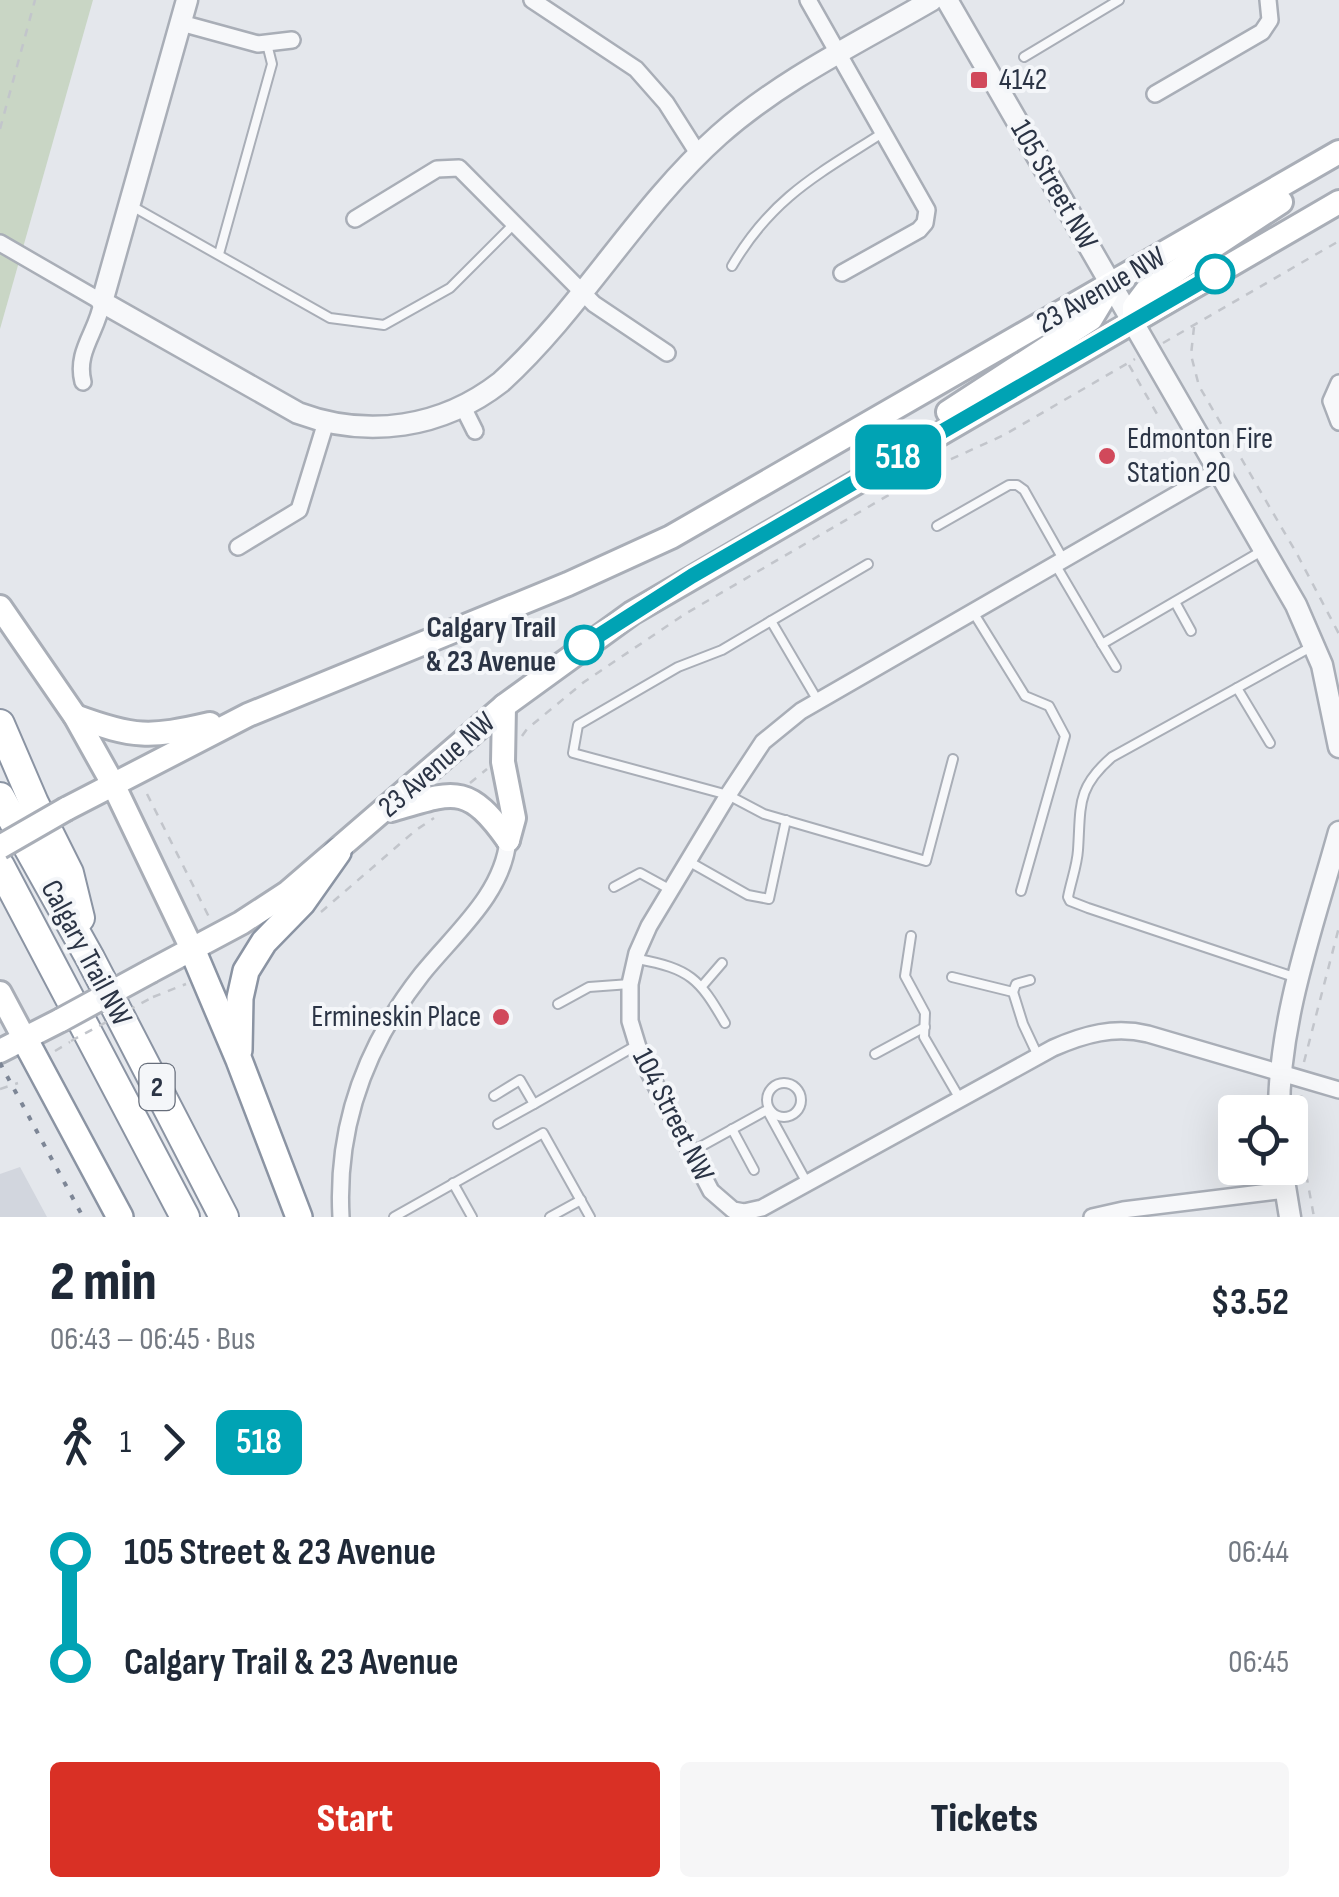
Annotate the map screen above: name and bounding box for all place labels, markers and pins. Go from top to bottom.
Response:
place label: 4142 [999,62,1047,98]
marker: 4142 [968,69,990,91]
unlabelled marker [1196,255,1234,293]
place label: Edmonton Fire Station 20 [1127,421,1273,491]
marker: Edmonton Fire Station 20 [1096,445,1118,467]
place label: Calgary Trail & 23 Avenue [426,610,556,680]
marker: Calgary Trail & 23 Avenue [565,626,603,664]
place label: Ermineskin Place [311,999,481,1035]
marker: Ermineskin Place [490,1006,512,1028]

